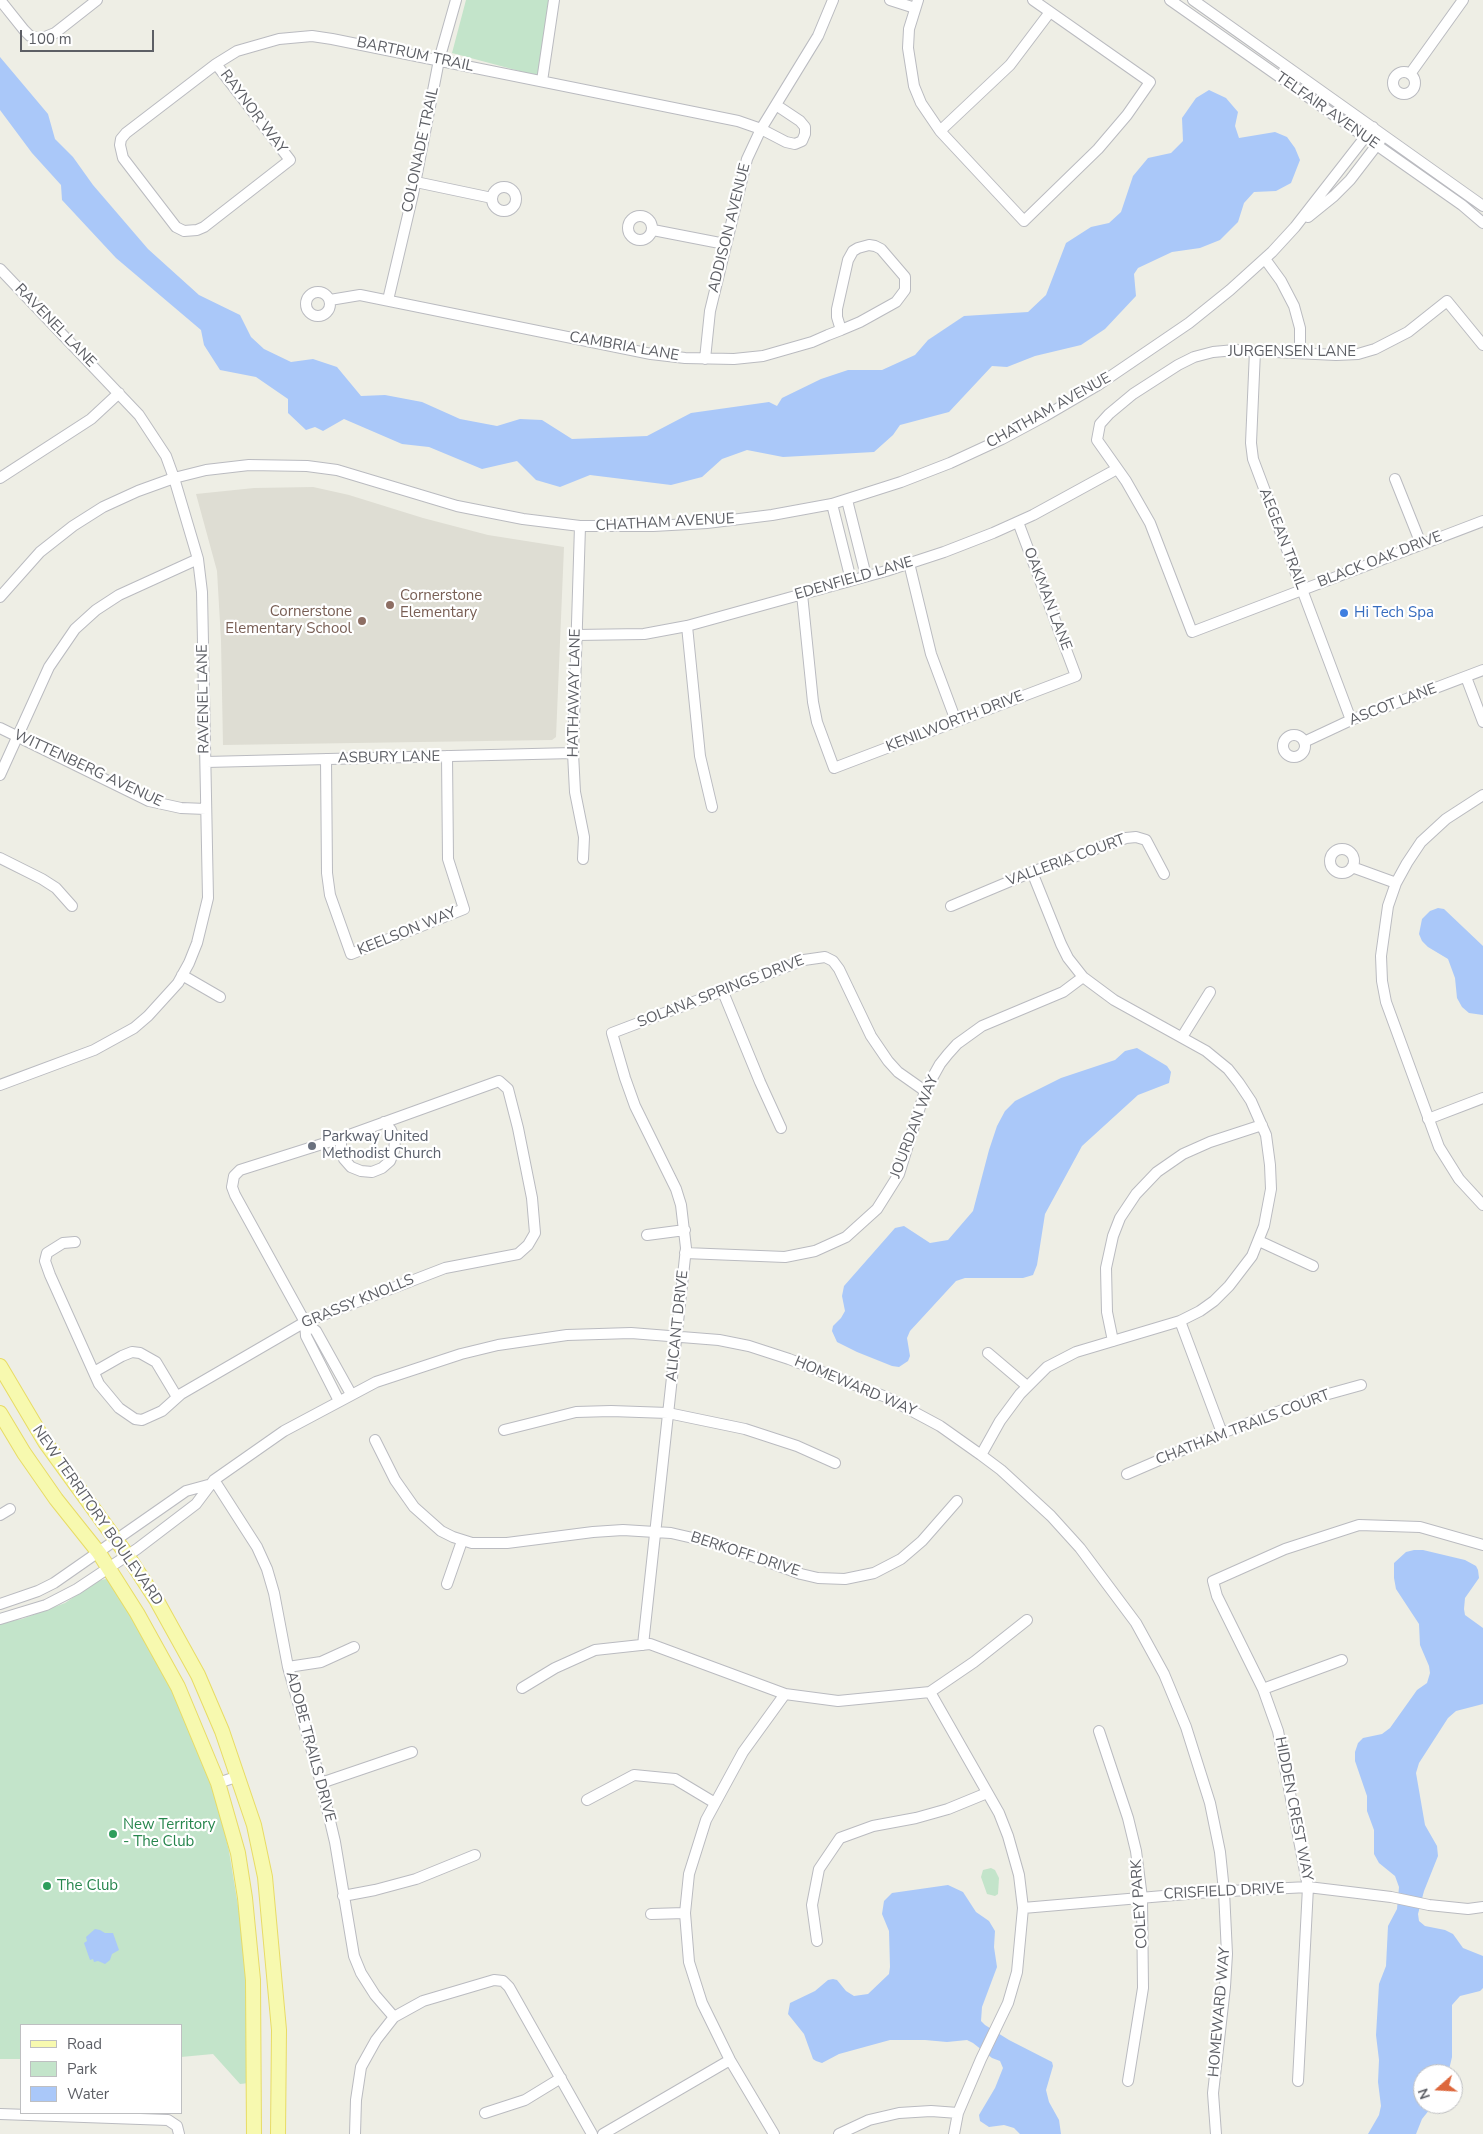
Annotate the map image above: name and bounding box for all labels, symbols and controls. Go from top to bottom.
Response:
scale bar [22,20,156,52]
text: 100 m [28,29,72,49]
street label: BARTRUM TRAIL [355,34,475,76]
street label: RAYNOR WAY [216,67,290,157]
street label: TELFAIR AVENUE [1272,69,1382,153]
street label: COLONADE TRAIL [399,86,443,214]
street label: ADDISON AVENUE [705,161,755,295]
street label: RAVENEL LANE [10,280,100,372]
street label: CAMBRIA LANE [568,328,680,366]
street label: JURGENSEN LANE [1228,343,1356,361]
street label: CHATHAM AVENUE [984,369,1114,453]
street label: AEGEAN TRAIL [1254,486,1310,592]
street label: CHATHAM AVENUE [595,510,735,536]
street label: BLACK OAK DRIVE [1315,528,1445,592]
street label: OAKMAN LANE [1019,545,1075,653]
street label: EDENFIELD LANE [793,553,915,605]
place label: Cornerstone Elementary [400,587,482,622]
marker: Cornerstone Elementary [384,599,396,611]
place label: Cornerstone Elementary School [225,603,352,638]
place label: Hi Tech Spa [1354,604,1434,622]
marker: Hi Tech Spa [1338,607,1350,619]
marker: Cornerstone Elementary School [356,615,368,627]
street label: HATHAWAY LANE [565,628,585,758]
street label: RAVENEL LANE [194,644,214,754]
street label: ASCOT LANE [1347,680,1439,730]
street label: KENILWORTH DRIVE [884,687,1026,757]
street label: WITTENBERG AVENUE [11,727,165,811]
street label: ASBURY LANE [338,748,440,768]
street label: VALLERIA COURT [1004,831,1128,891]
street label: KEELSON WAY [355,904,459,960]
street label: SOLANA SPRINGS DRIVE [635,952,807,1032]
street label: JOURDAN WAY [887,1073,943,1181]
place label: Parkway United Methodist Church [322,1128,441,1163]
marker: Parkway United Methodist Church [306,1140,318,1152]
street label: ALICANT DRIVE [663,1269,693,1383]
street label: GRASSY KNOLLS [299,1271,417,1333]
street label: HOMEWARD WAY [791,1353,919,1421]
street label: CHATHAM TRAILS COURT [1153,1386,1333,1470]
street label: NEW TERRITORY BOULEVARD [28,1423,166,1609]
street label: BERKOFF DRIVE [688,1529,802,1581]
street label: ADOBE TRAILS DRIVE [281,1670,339,1824]
street label: HIDDEN CREST WAY [1270,1735,1316,1883]
place label: New Territory - The Club [123,1816,216,1851]
marker: New Territory - The Club [107,1828,119,1840]
street label: COLEY PARK [1128,1859,1152,1949]
place label: The Club [57,1877,118,1895]
marker: The Club [41,1880,53,1892]
street label: CRISFIELD DRIVE [1163,1880,1285,1904]
street label: HOMEWARD WAY [1205,1946,1235,2078]
legend [20,2024,182,2114]
text: Road [67,2034,102,2054]
text: Park [67,2059,97,2079]
north arrow [1413,2064,1463,2114]
text: Water [67,2084,109,2104]
text: N [1414,2086,1435,2102]

